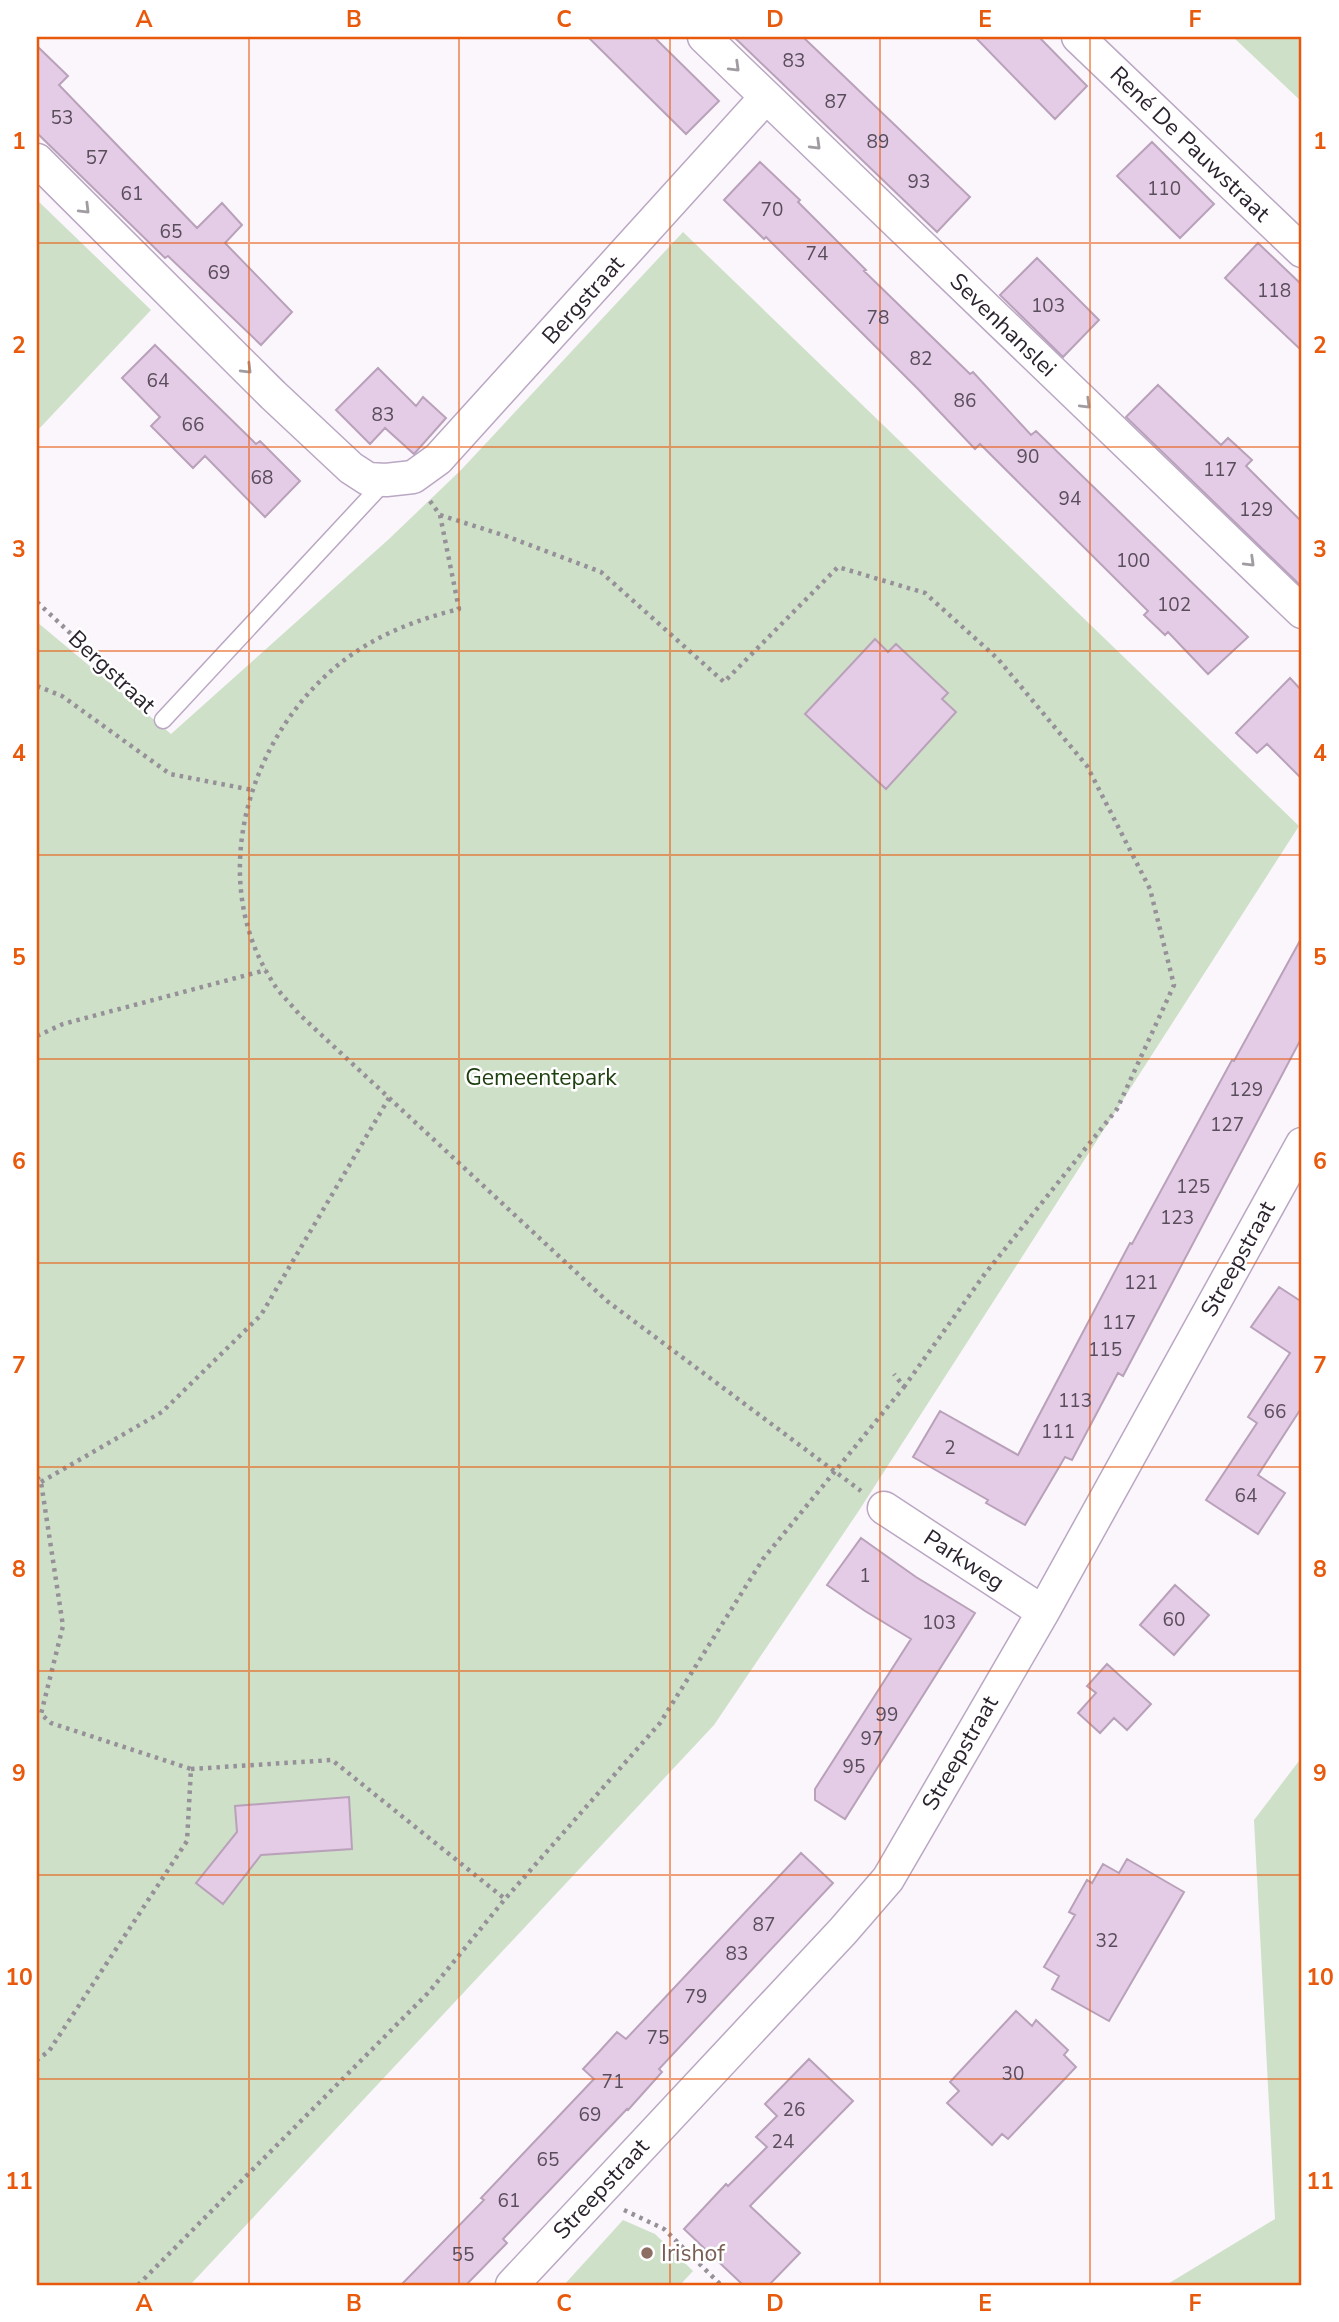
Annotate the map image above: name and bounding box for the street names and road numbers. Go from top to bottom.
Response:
street label: René De Pauwstraat [1103,59,1278,229]
street label: Bergstraat [535,248,632,351]
street label: Sevenhanslei [943,266,1063,384]
street label: Bergstraat [62,624,163,721]
street label: Streepstraat [1193,1195,1283,1322]
street label: Parkweg [918,1522,1010,1598]
street label: Streepstraat [915,1689,1006,1816]
street label: Streepstraat [546,2131,657,2246]

